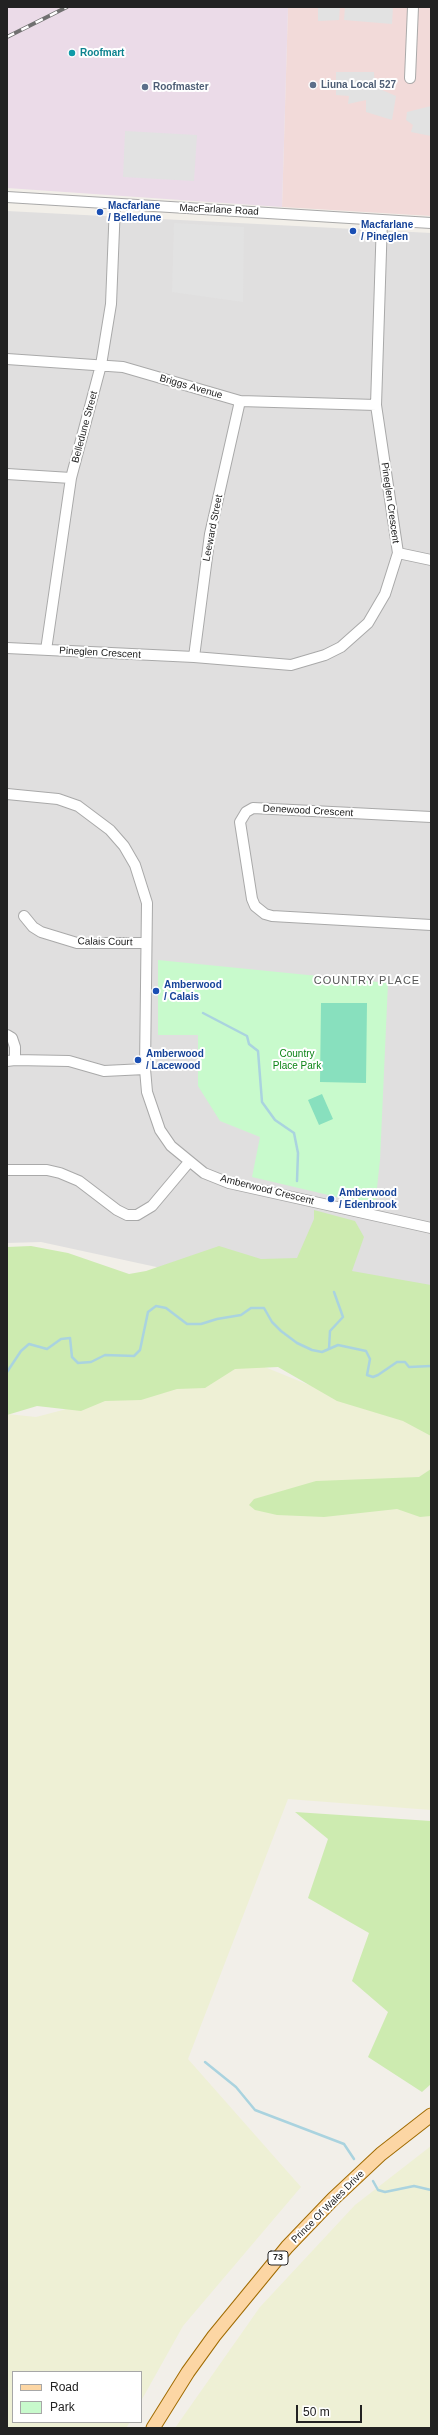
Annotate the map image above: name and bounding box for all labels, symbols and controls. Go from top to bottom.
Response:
place label: Roofmart [80,47,124,59]
marker: Roofmart [67,48,77,58]
place label: Liuna Local 527 [321,79,396,91]
marker: Liuna Local 527 [308,80,318,90]
place label: Roofmaster [153,81,209,93]
marker: Roofmaster [140,82,150,92]
place label: Macfarlane / Belledune [108,200,161,224]
street label: MacFarlane Road [179,202,259,218]
marker: Macfarlane / Belledune [95,207,105,217]
place label: Macfarlane / Pineglen [361,219,413,242]
marker: Macfarlane / Pineglen [348,226,358,236]
street label: Briggs Avenue [158,372,224,402]
street label: Belledune Street [70,390,100,464]
street label: Pineglen Crescent [378,462,402,544]
street label: Leeward Street [201,494,225,562]
street label: Pineglen Crescent [59,645,141,661]
street label: Denewood Crescent [262,803,354,819]
street label: Calais Court [77,936,133,948]
district label: COUNTRY PLACE [314,974,420,988]
place label: Amberwood / Calais [164,979,222,1002]
marker: Amberwood / Calais [151,986,161,996]
place label: Amberwood / Lacewood [146,1048,204,1072]
park label: Country Place Park [273,1048,321,1072]
marker: Amberwood / Lacewood [133,1055,143,1065]
street label: Amberwood Crescent [219,1173,315,1207]
place label: Amberwood / Edenbrook [339,1187,397,1210]
marker: Amberwood / Edenbrook [326,1194,336,1204]
street label: Prince Of Wales Drive [289,2168,367,2246]
road number: 73 [268,2251,288,2265]
legend [12,2371,142,2423]
text: Road [50,2380,79,2394]
scale bar [298,2397,364,2423]
text: Park [50,2400,75,2414]
text: 50 m [303,2405,330,2419]

